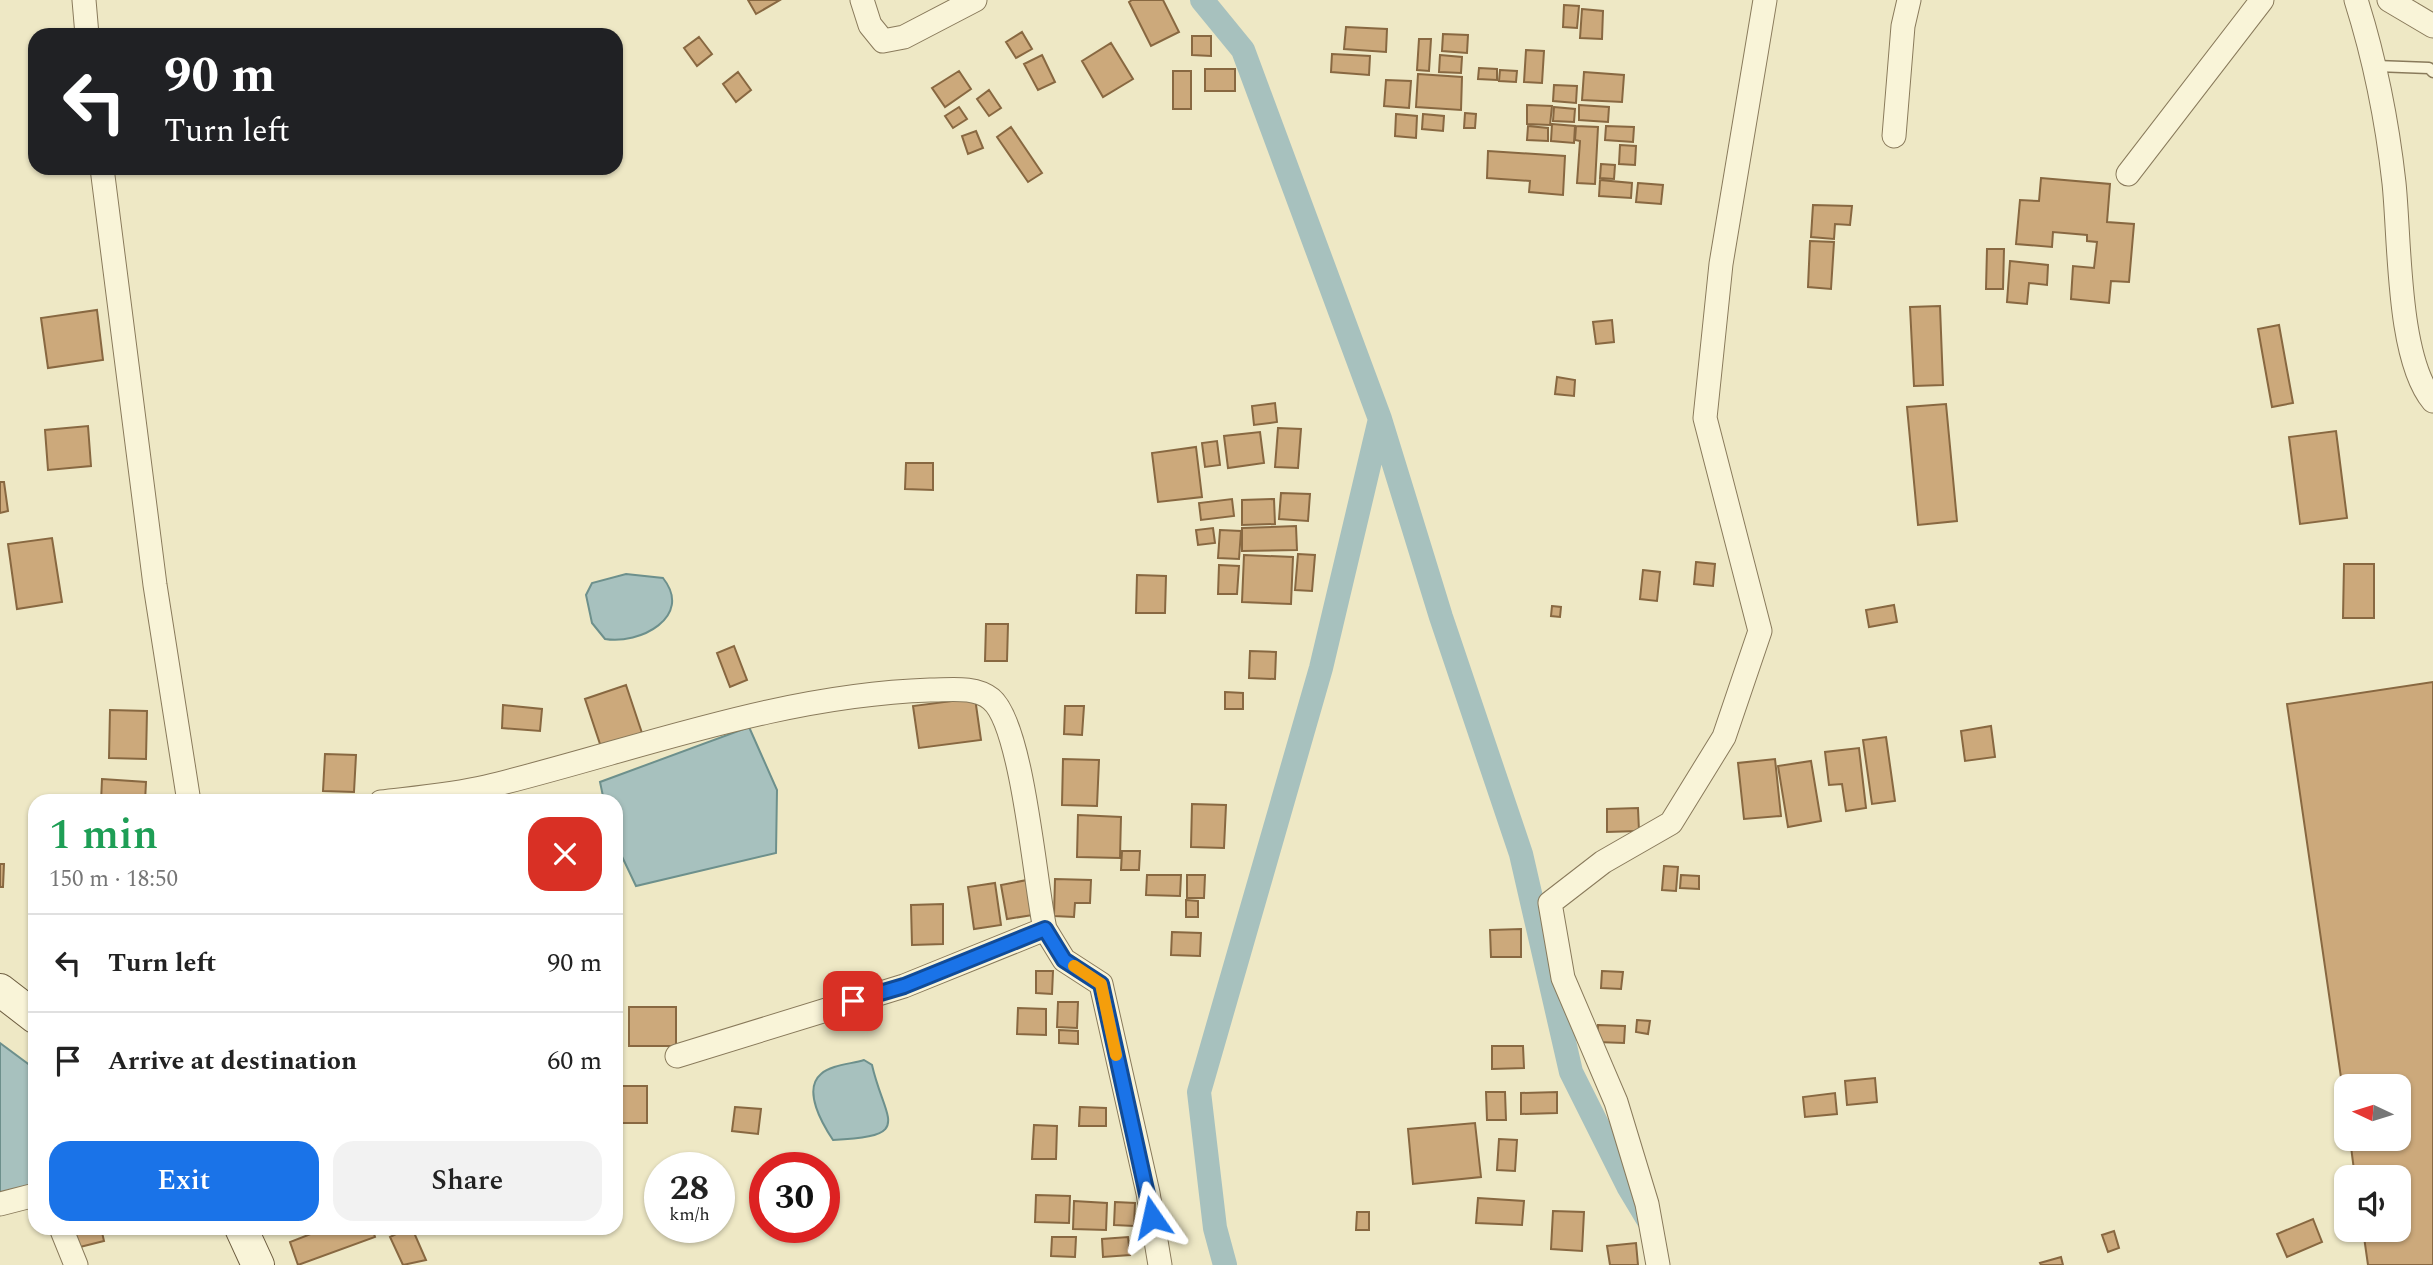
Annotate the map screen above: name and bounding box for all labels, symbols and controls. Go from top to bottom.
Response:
text: 90 m [164,39,275,114]
icon: left [49,56,140,147]
text: Turn left [164,107,290,156]
text: 1 min [49,804,158,867]
button: close [528,817,602,891]
text: 150 m · 18:50 [49,862,178,897]
text: Turn left [108,943,216,983]
text: 90 m [547,943,602,983]
icon: left [49,944,87,982]
pin [823,971,883,1031]
icon: arrive [834,982,872,1020]
text: Arrive at destination [108,1041,357,1081]
text: 60 m [547,1041,602,1081]
icon: arrive [49,1042,87,1080]
north arrow [2334,1074,2412,1152]
map controls [2334,1074,2411,1242]
button: Exit [49,1141,319,1221]
button: Share [333,1141,602,1221]
speed limit sign: 30 [749,1152,840,1243]
text: 28 [670,1162,709,1215]
button: sound [2334,1165,2411,1242]
position arrow [1115,1180,1189,1254]
text: km/h [669,1201,710,1228]

